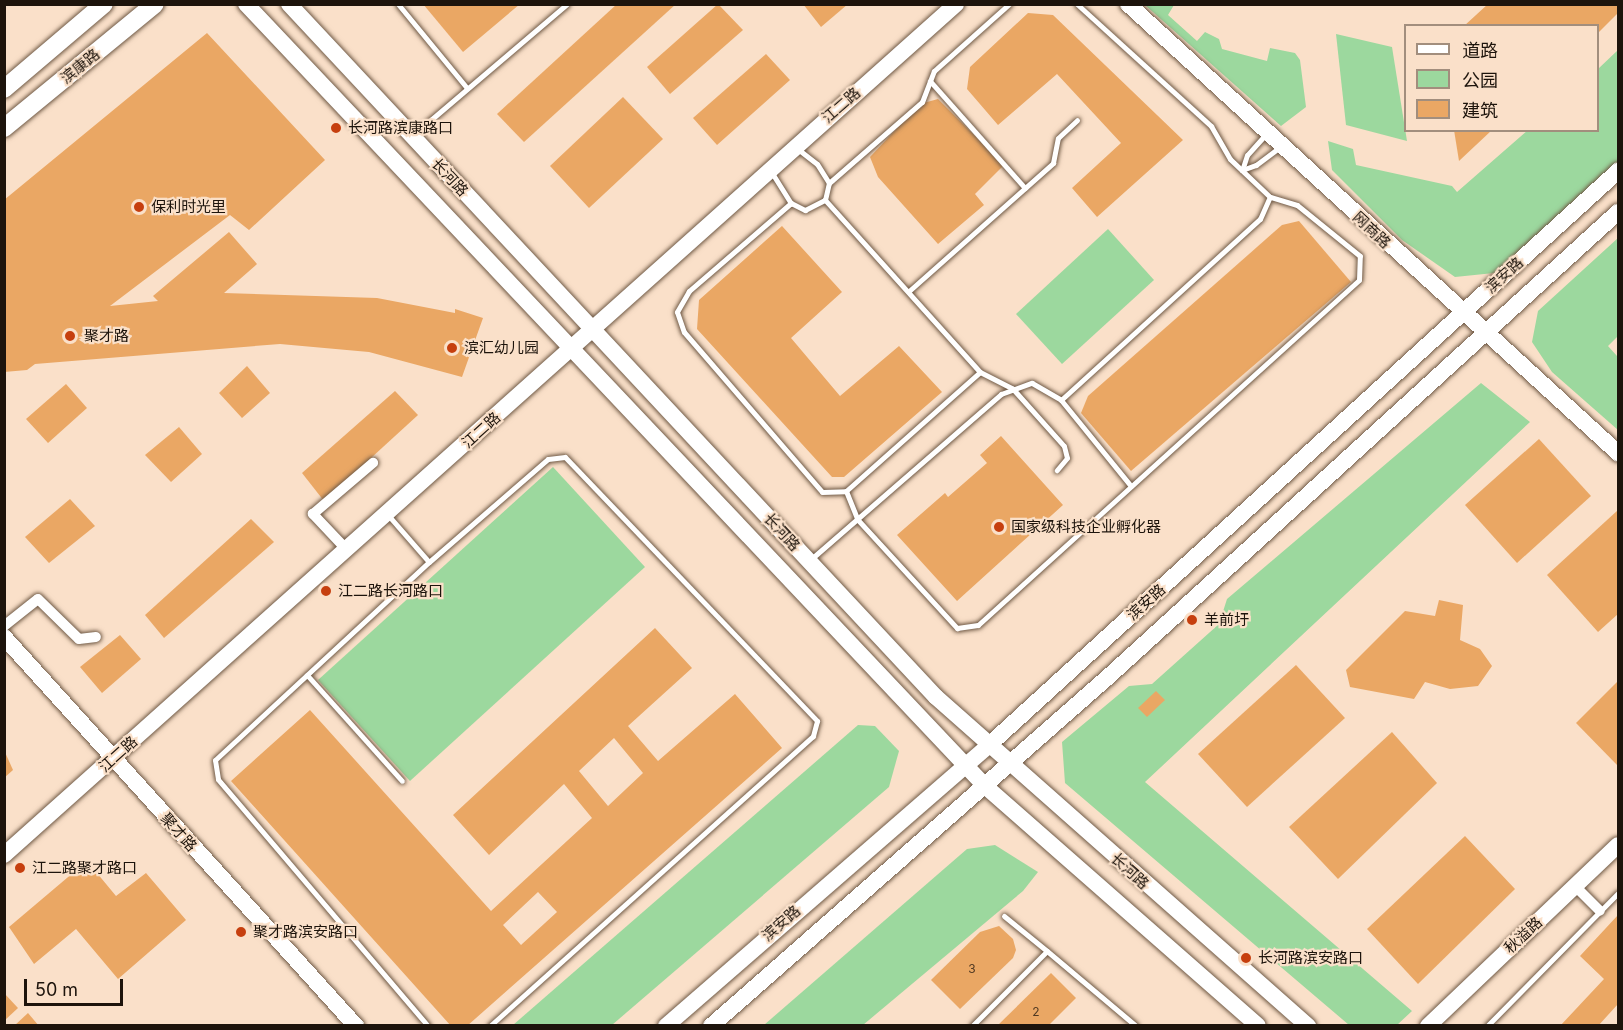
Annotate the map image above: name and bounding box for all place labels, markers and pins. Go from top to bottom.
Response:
place label: 长河路滨康路口 [348,119,453,137]
marker: 长河路滨康路口 [329,121,343,135]
place label: 保利时光里 [151,198,226,216]
marker: 保利时光里 [132,200,146,214]
marker: 聚才路 [61,327,79,345]
place label: 聚才路 [84,327,129,345]
place label: 滨汇幼儿园 [464,339,539,357]
marker: 滨汇幼儿园 [445,341,459,355]
place label: 国家级科技企业孵化器 [1011,518,1161,536]
marker: 国家级科技企业孵化器 [992,520,1006,534]
place label: 江二路长河路口 [338,582,443,600]
marker: 江二路长河路口 [319,584,333,598]
place label: 羊前圩 [1204,611,1249,629]
marker: 羊前圩 [1185,613,1199,627]
place label: 江二路聚才路口 [32,859,137,877]
marker: 江二路聚才路口 [13,861,27,875]
place label: 聚才路滨安路口 [253,923,358,941]
marker: 聚才路滨安路口 [234,925,248,939]
place label: 长河路滨安路口 [1258,949,1363,967]
marker: 长河路滨安路口 [1239,951,1253,965]

